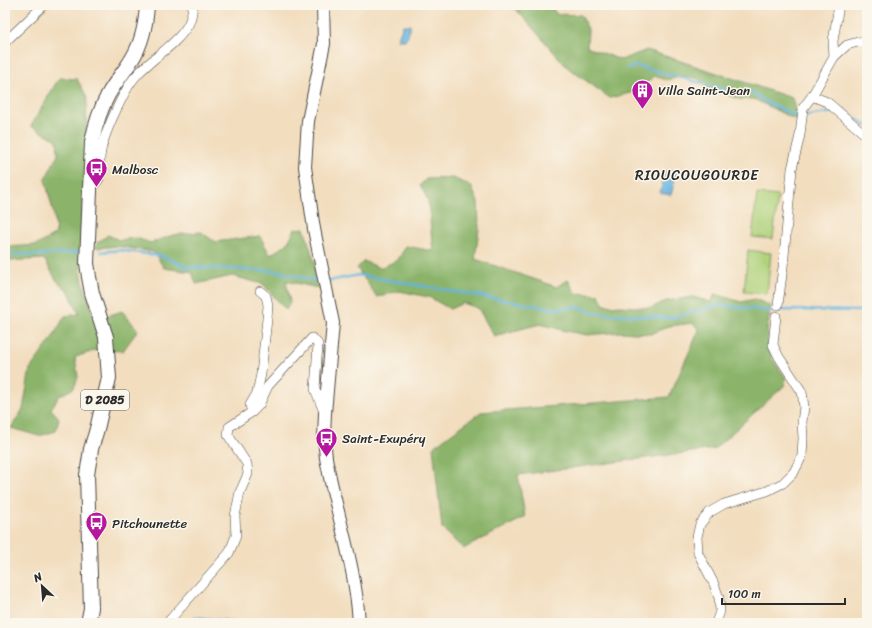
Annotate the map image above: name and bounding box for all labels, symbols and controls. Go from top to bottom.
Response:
building icon: Villa Saint-Jean [630,77,656,110]
place label: Villa Saint-Jean [658,79,750,102]
bus stop icon: Malbosc [84,156,110,189]
place label: Malbosc [112,158,159,181]
district label: RIOUCOUGOURDE [635,163,759,188]
road number: D 2085 [81,390,129,410]
bus stop icon: Saint-Exupéry [313,425,339,458]
place label: Saint-Exupéry [342,427,426,450]
bus stop icon: Pitchounette [84,510,110,543]
place label: Pitchounette [112,512,187,535]
north arrow [22,566,62,606]
text: N [29,567,46,588]
scale bar [722,580,845,606]
text: 100 m [728,583,761,605]

